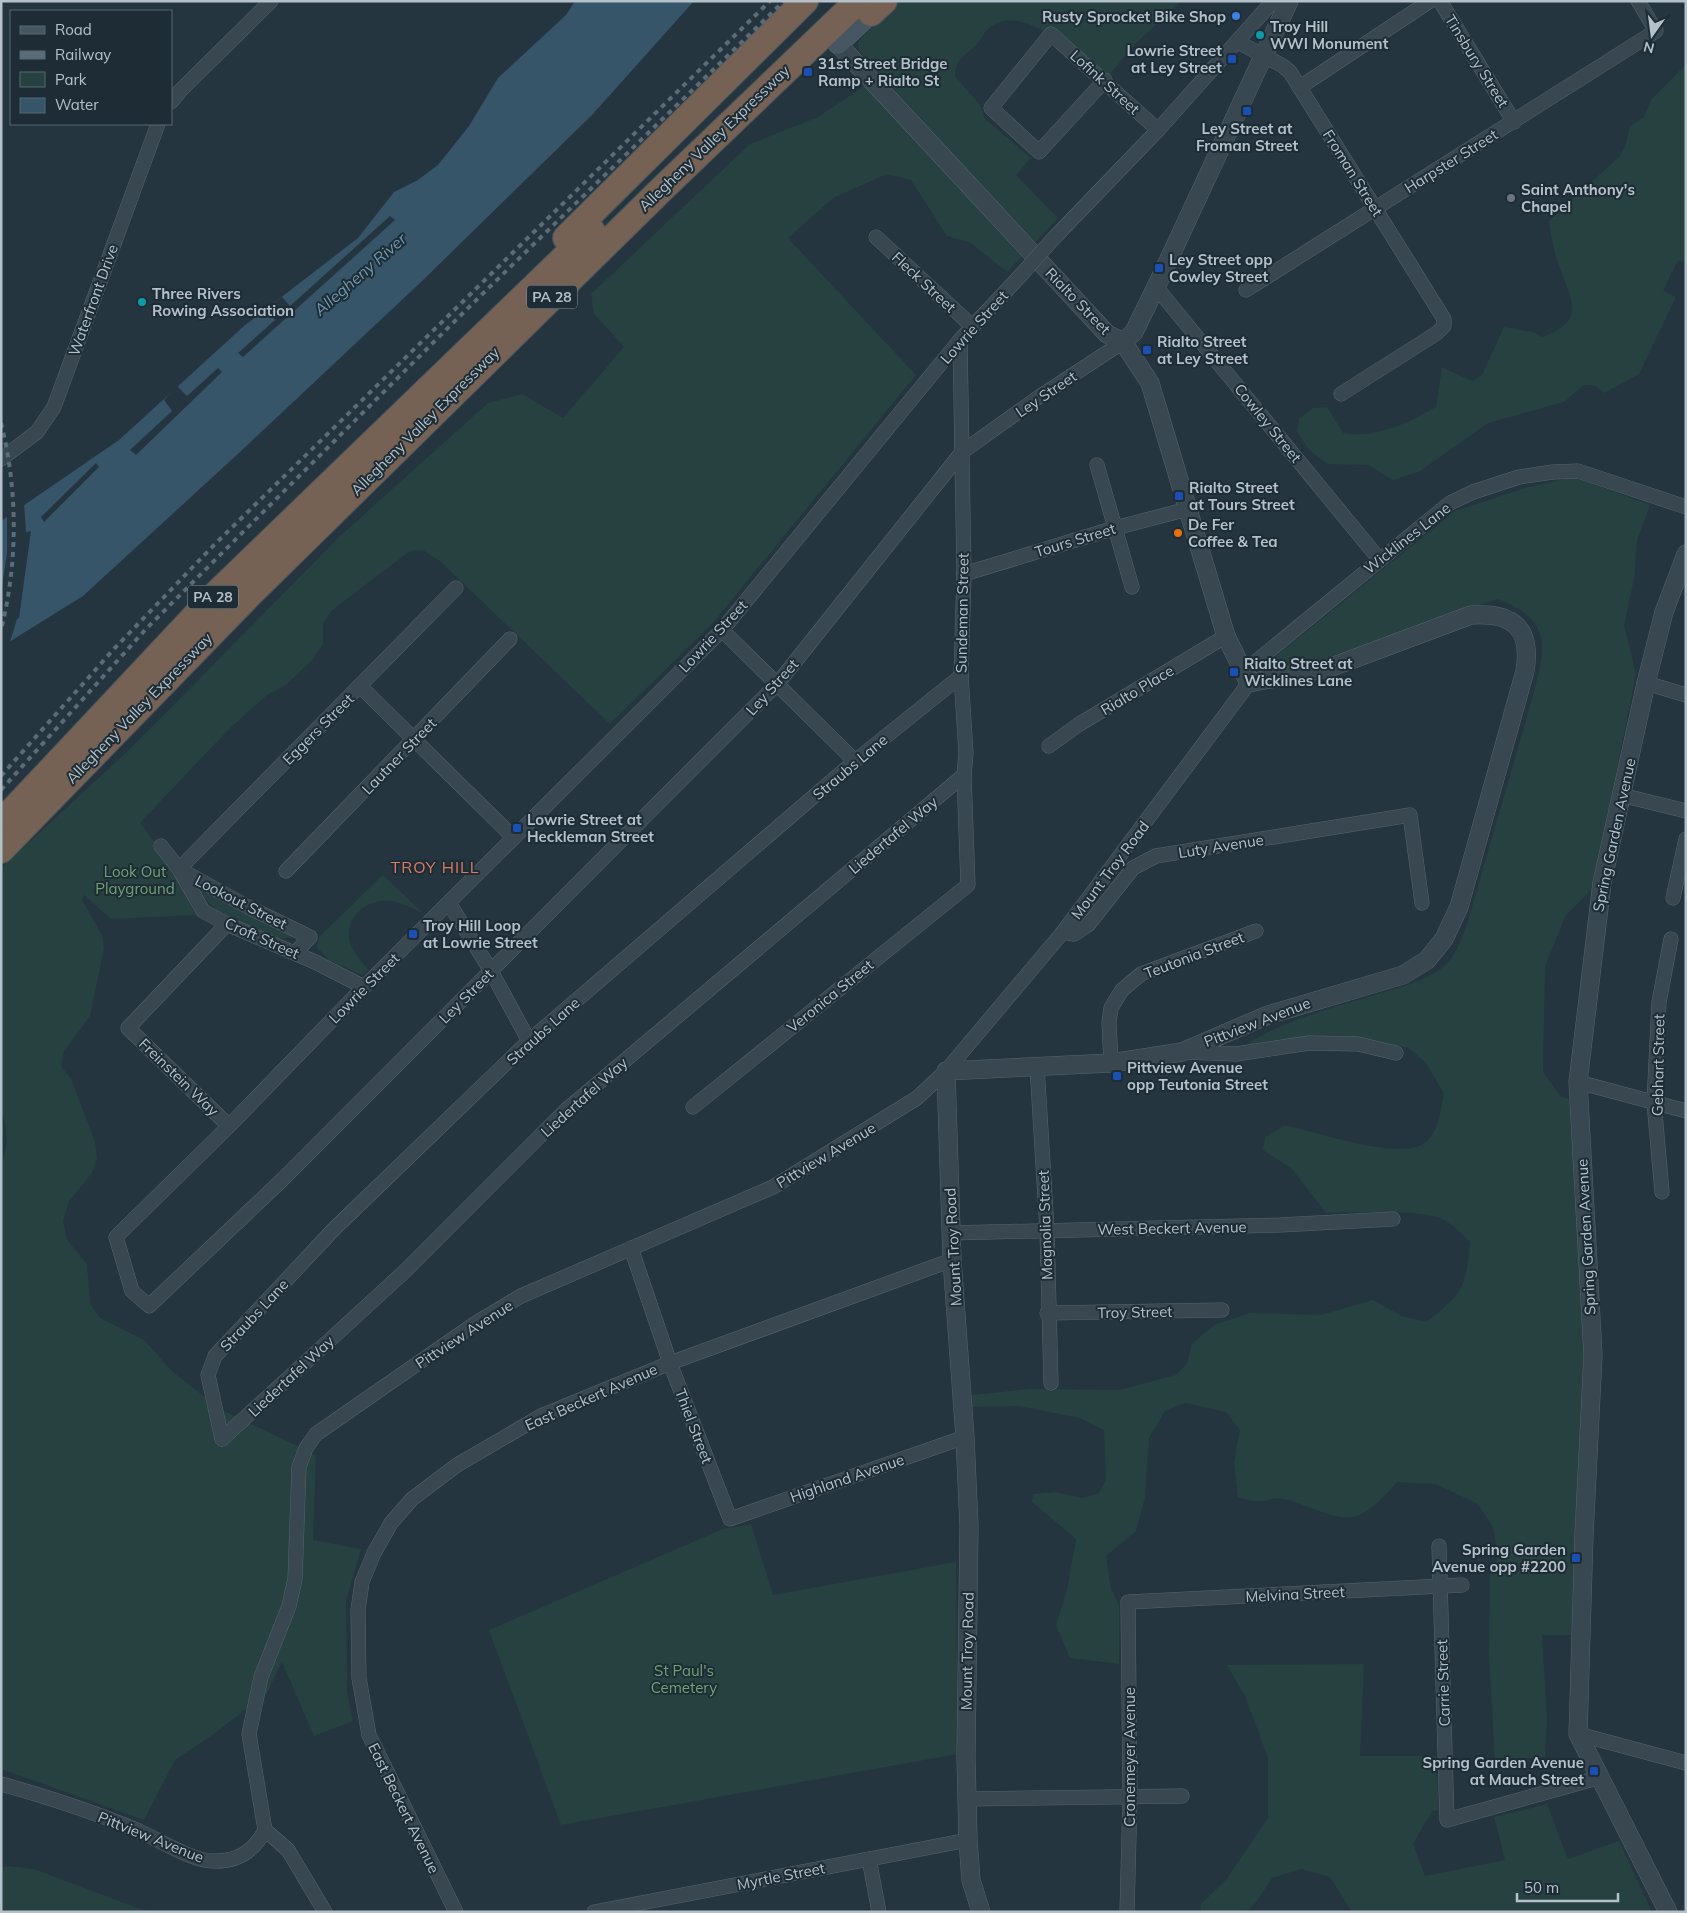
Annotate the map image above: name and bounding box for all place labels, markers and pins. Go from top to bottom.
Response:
place label: Rusty Sprocket Bike Shop [1042,7,1226,26]
marker: Rusty Sprocket Bike Shop [1230,10,1242,22]
place label: Troy Hill WWI Monument [1270,17,1389,53]
marker: Troy Hill WWI Monument [1254,29,1266,41]
place label: Lowrie Street at Ley Street [1126,41,1222,77]
marker: Lowrie Street at Ley Street [1226,53,1238,65]
place label: 31st Street Bridge Ramp + Rialto St [818,54,948,90]
marker: 31st Street Bridge Ramp + Rialto St [802,66,814,78]
marker: Ley Street at Froman Street [1241,105,1253,117]
place label: Ley Street at Froman Street [1196,119,1298,155]
place label: Saint Anthony's Chapel [1521,180,1635,216]
marker: Saint Anthony's Chapel [1505,192,1517,204]
place label: Ley Street opp Cowley Street [1169,250,1272,286]
marker: Ley Street opp Cowley Street [1153,262,1165,274]
place label: Three Rivers Rowing Association [152,284,294,320]
marker: Three Rivers Rowing Association [136,296,148,308]
place label: Rialto Street at Ley Street [1157,332,1248,368]
marker: Rialto Street at Ley Street [1141,344,1153,356]
place label: Rialto Street at Tours Street [1189,478,1295,514]
marker: Rialto Street at Tours Street [1173,490,1185,502]
place label: De Fer Coffee & Tea [1188,515,1278,551]
marker: De Fer Coffee & Tea [1172,527,1184,539]
place label: Rialto Street at Wicklines Lane [1244,654,1353,690]
marker: Rialto Street at Wicklines Lane [1228,666,1240,678]
place label: Lowrie Street at Heckleman Street [527,810,654,846]
marker: Lowrie Street at Heckleman Street [511,822,523,834]
place label: Troy Hill Loop at Lowrie Street [423,916,538,952]
marker: Troy Hill Loop at Lowrie Street [407,928,419,940]
place label: Pittview Avenue opp Teutonia Street [1127,1058,1268,1094]
marker: Pittview Avenue opp Teutonia Street [1111,1070,1123,1082]
place label: Spring Garden Avenue opp #2200 [1432,1540,1566,1576]
marker: Spring Garden Avenue opp #2200 [1570,1552,1582,1564]
place label: Spring Garden Avenue at Mauch Street [1423,1753,1584,1789]
marker: Spring Garden Avenue at Mauch Street [1588,1765,1600,1777]

